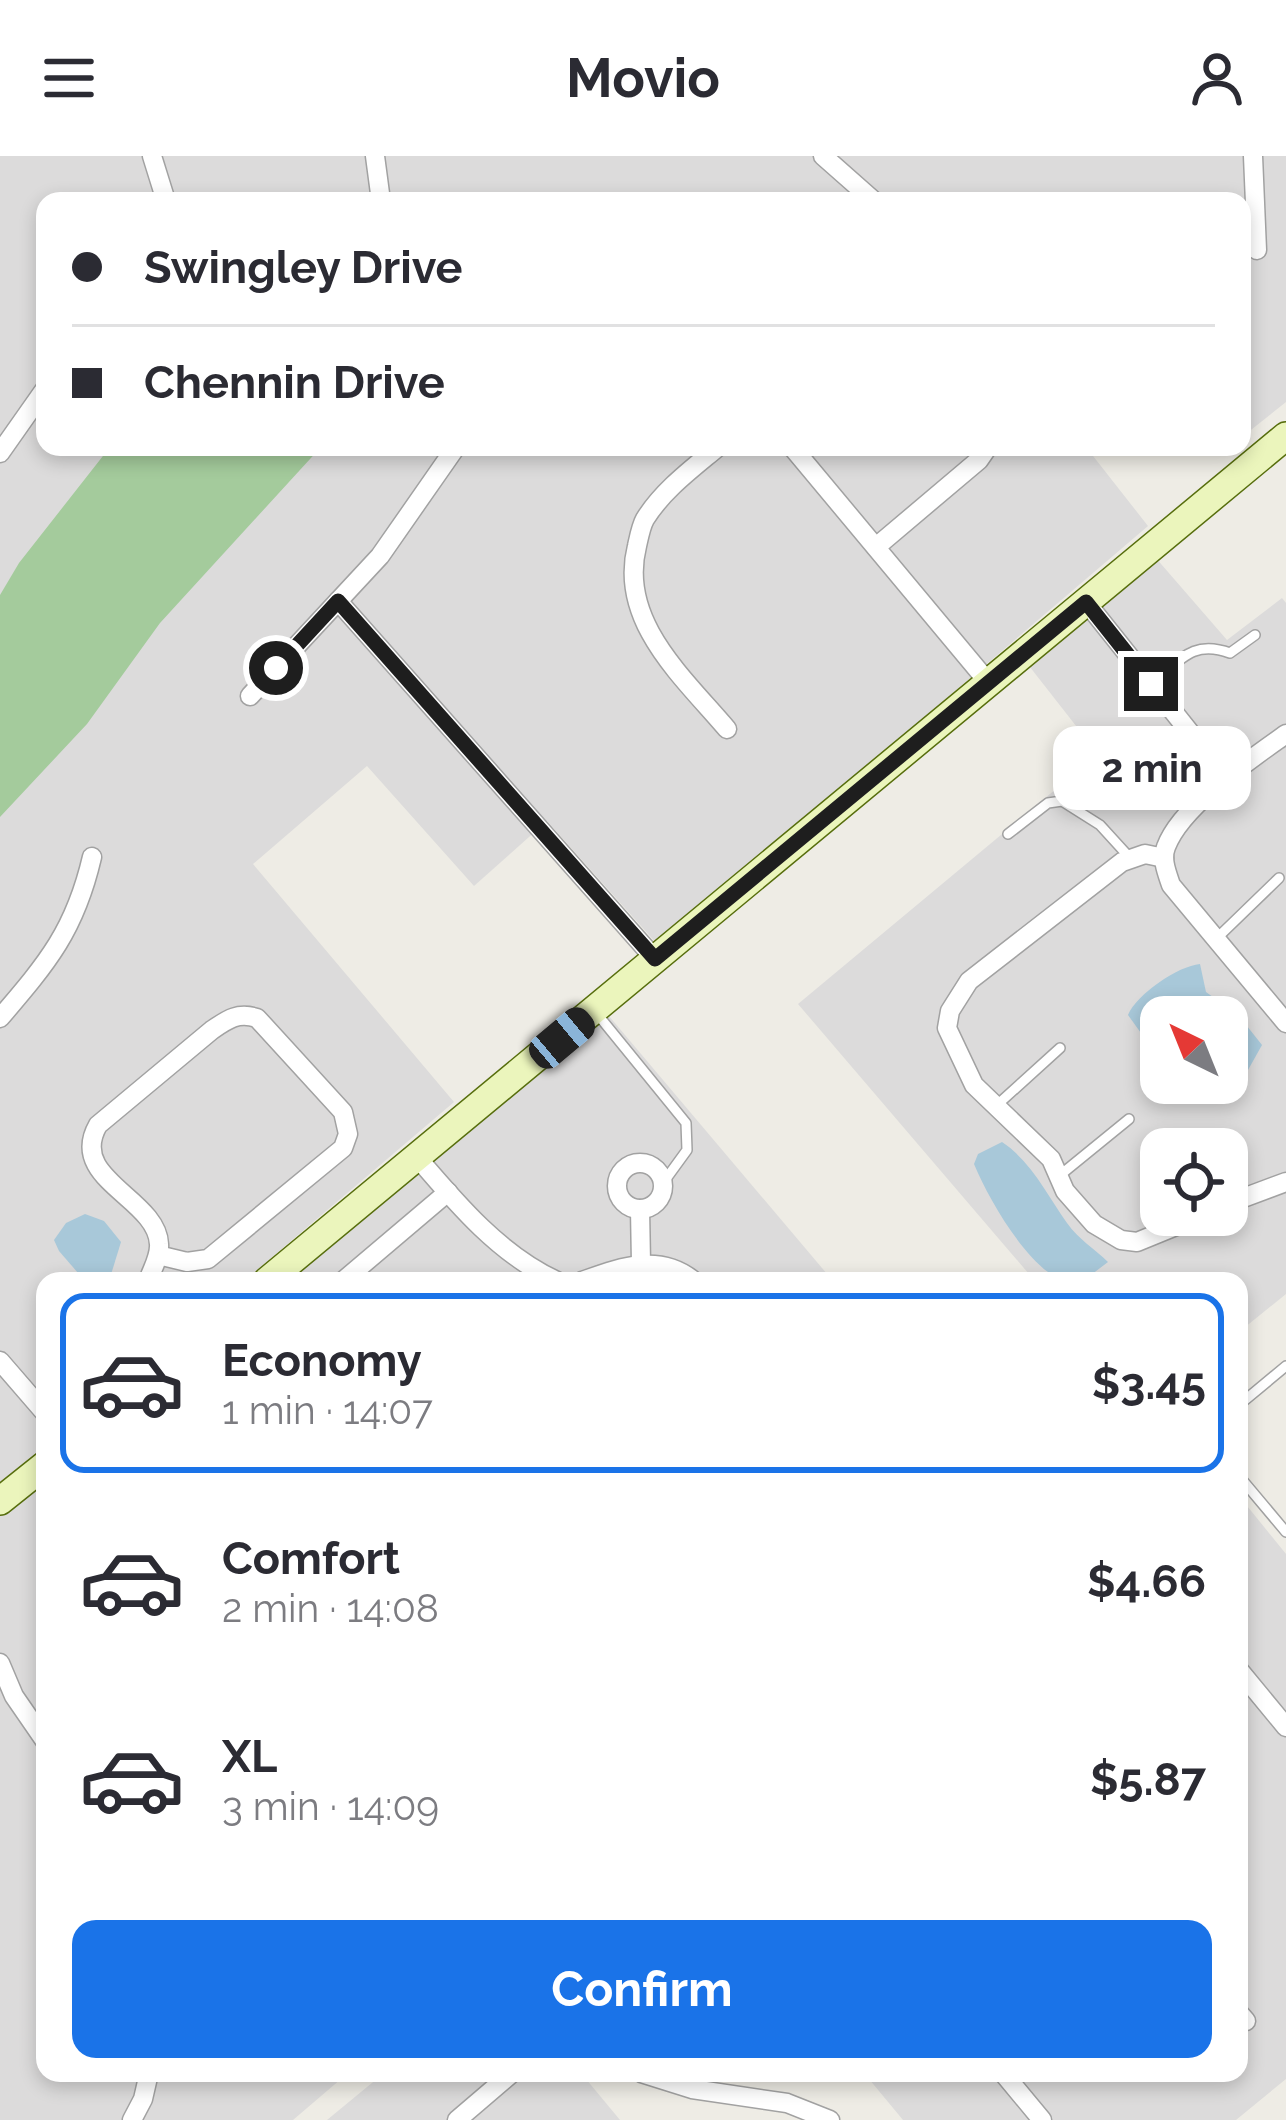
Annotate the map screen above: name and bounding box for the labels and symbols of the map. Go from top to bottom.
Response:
route start [249,641,303,695]
route end [1124,657,1178,711]
callout: 2 min [1052,726,1250,810]
north arrow [1140,996,1248,1104]
car [523,1001,601,1075]

